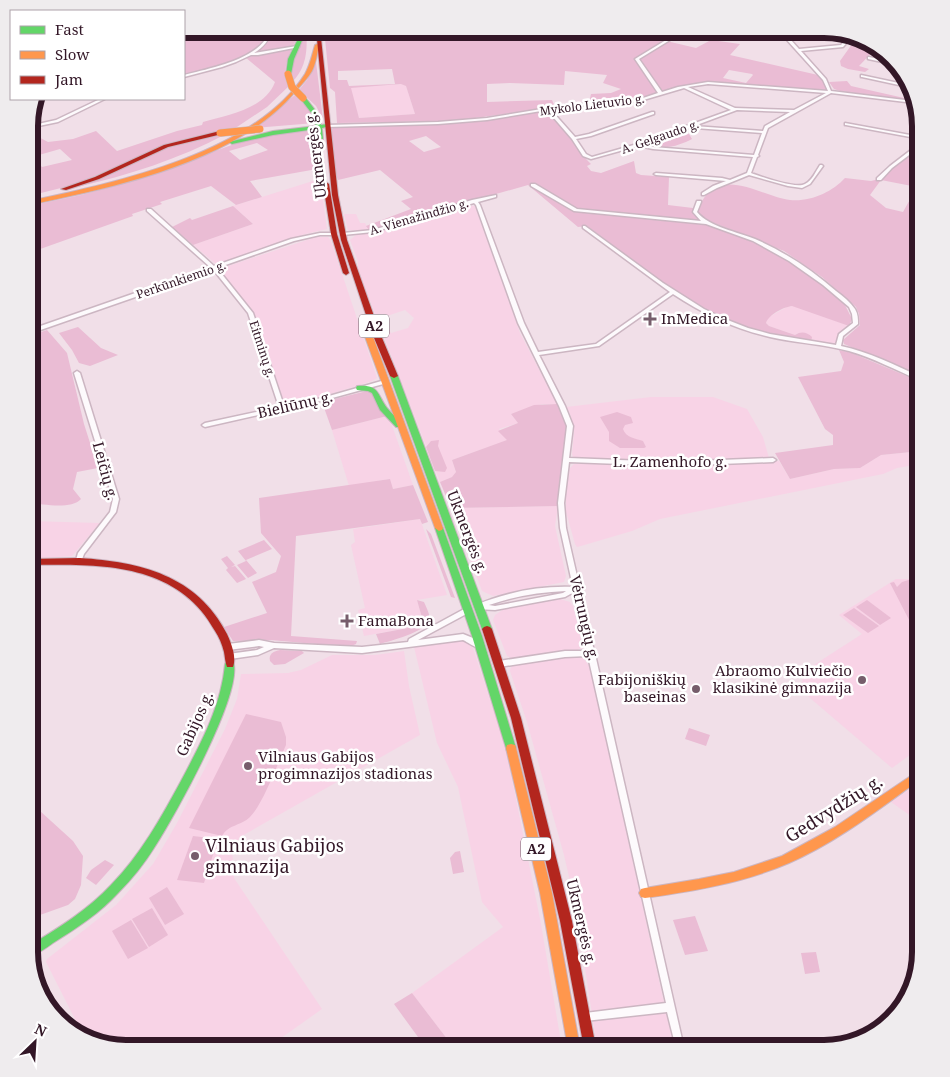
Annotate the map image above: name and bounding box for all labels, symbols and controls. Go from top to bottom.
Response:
legend [10,10,185,100]
text: Fast [55,19,84,39]
text: Slow [55,44,89,64]
text: Jam [54,69,83,89]
street label: Mykolo Lietuvio g. [539,90,645,119]
street label: Ukmergės g. [300,111,330,200]
street label: A. Gelgaudo g. [619,115,701,158]
street label: A. Vienažindžio g. [367,194,470,239]
street label: Perkūnkiemio g. [134,256,228,303]
place label: InMedica [661,308,728,328]
marker: InMedica [643,312,657,326]
road number: A2 [359,314,389,338]
street label: Eitminų g. [245,318,280,379]
street label: Bieliūnų g. [255,386,334,422]
street label: Leičių g. [89,439,123,502]
street label: L. Zamenhofo g. [613,451,727,471]
street label: Ukmergės g. [443,487,493,576]
street label: Vėtrungių g. [565,573,604,662]
place label: FamaBona [358,610,434,630]
marker: FamaBona [340,614,354,628]
place label: Abraomo Kulviečio klasikinė gimnazija [713,660,852,697]
place label: Fabijoniškių baseinas [598,669,686,706]
marker: Abraomo Kulviečio klasikinė gimnazija [856,674,868,686]
marker: Fabijoniškių baseinas [690,683,702,695]
street label: Gabijos g. [171,688,217,759]
place label: Vilniaus Gabijos progimnazijos stadionas [258,746,433,783]
marker: Vilniaus Gabijos progimnazijos stadionas [242,760,254,772]
street label: Gedvydžių g. [780,769,887,848]
place label: Vilniaus Gabijos gimnazija [205,833,344,878]
road number: A2 [521,838,551,861]
marker: Vilniaus Gabijos gimnazija [189,850,201,862]
street label: Ukmergės g. [562,877,602,967]
north arrow [10,1017,60,1067]
text: N [32,1019,50,1041]

